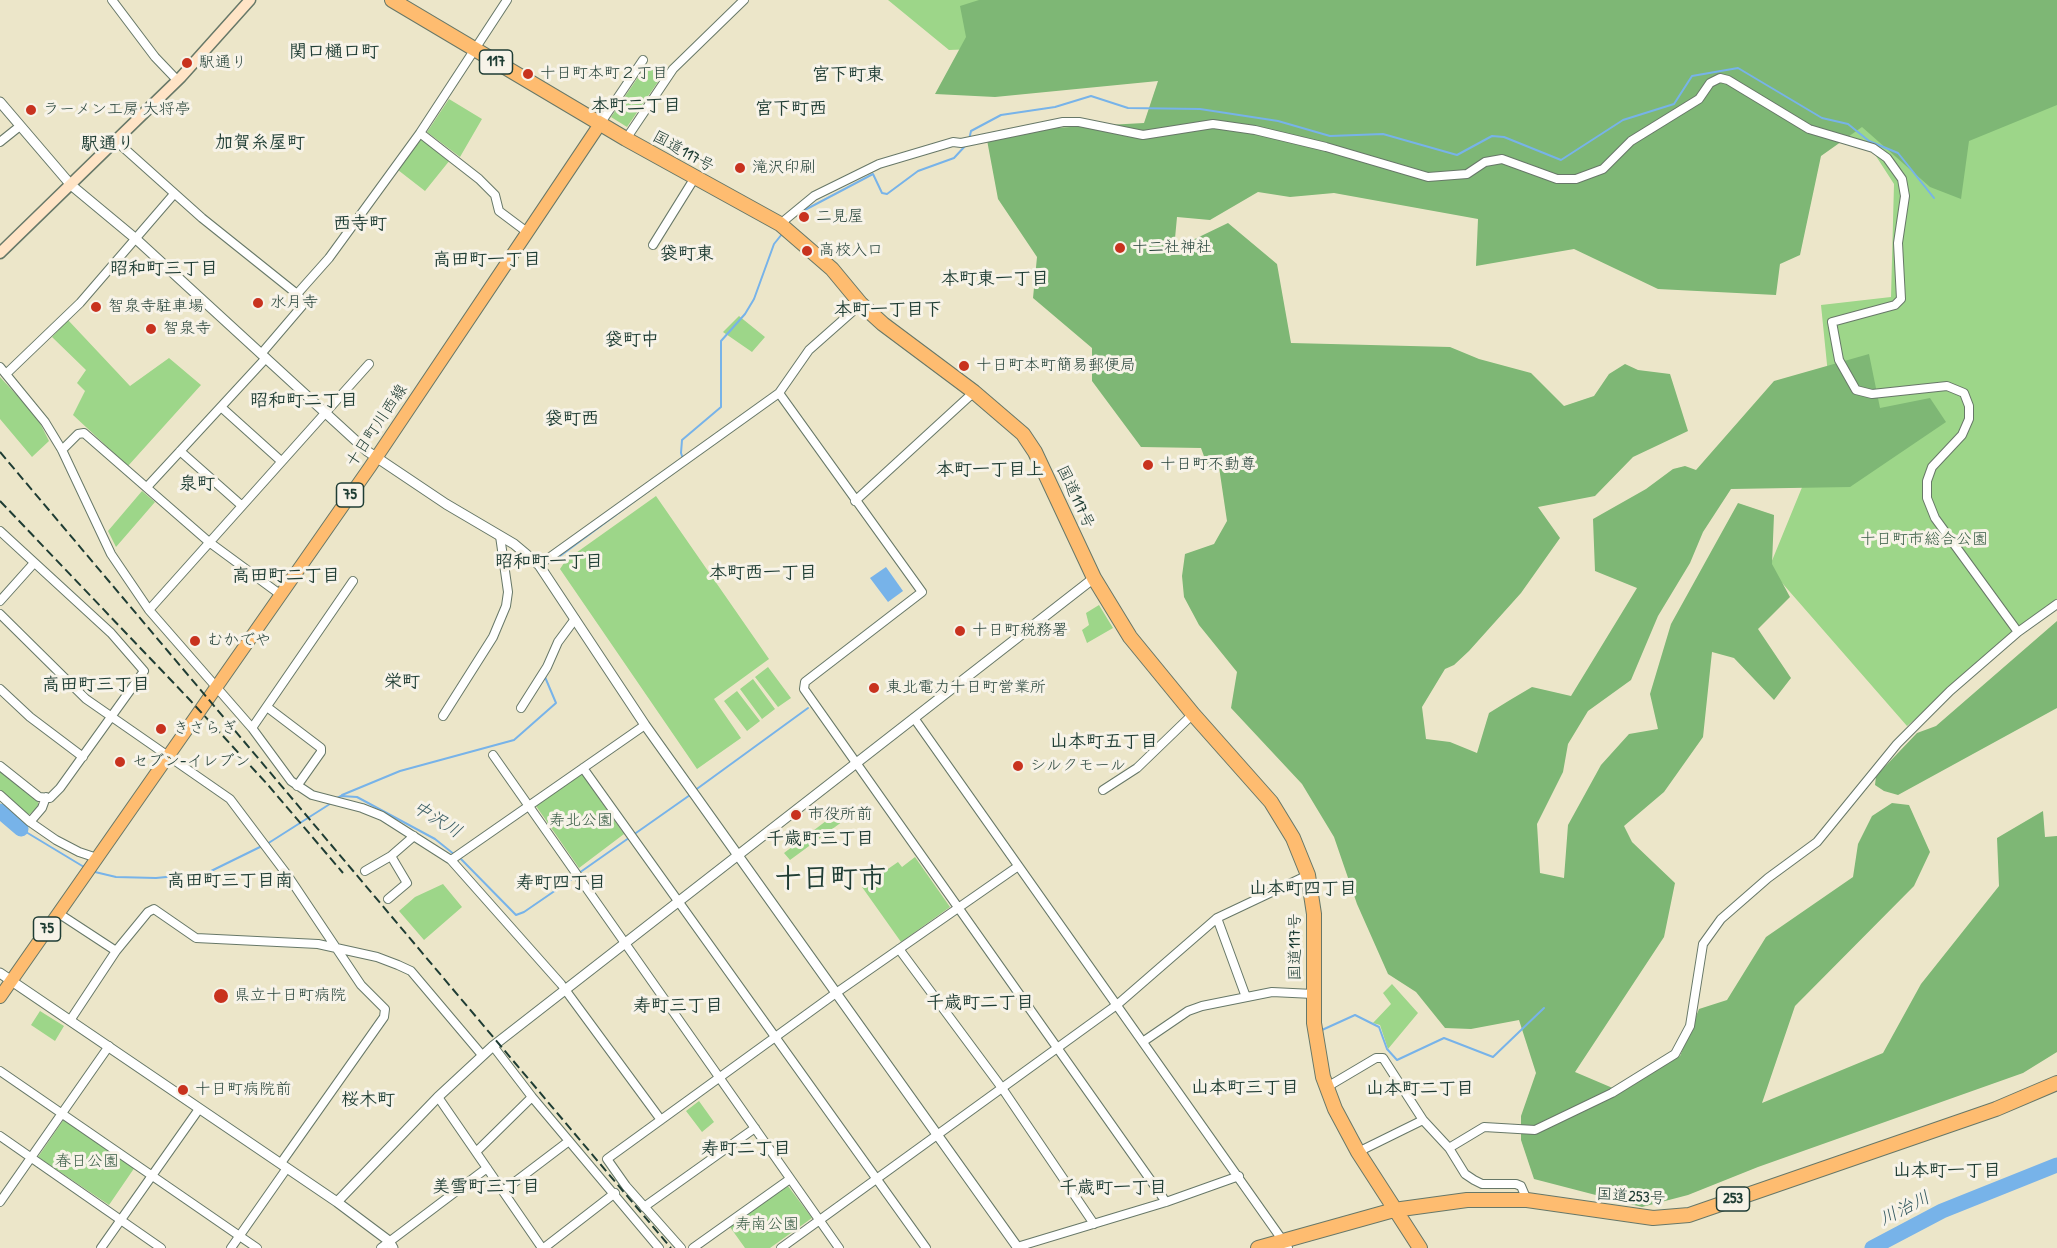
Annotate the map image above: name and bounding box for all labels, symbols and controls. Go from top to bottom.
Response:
district label: 関口樋口町 [289,41,379,63]
road number: 117 [480,50,512,74]
place label: 駅通り [199,53,247,73]
marker: 駅通り [180,56,194,70]
place label: 十日町本町２丁目 [540,64,668,84]
district label: 宮下町東 [812,64,884,86]
marker: 十日町本町２丁目 [521,67,535,81]
district label: 本町二丁目 [591,95,681,117]
district label: 宮下町西 [755,98,827,120]
place label: ラーメン工房 大将亭 [43,100,191,120]
marker: ラーメン工房 大将亭 [24,103,38,117]
street label: 国道117号 [649,127,717,177]
district label: 加賀糸屋町 [215,132,305,154]
district label: 駅通り [81,133,135,155]
place label: 滝沢印刷 [752,158,816,178]
marker: 滝沢印刷 [733,161,747,175]
place label: 二見屋 [816,207,864,227]
marker: 二見屋 [797,210,811,224]
district label: 西寺町 [333,213,387,235]
place label: 十二社神社 [1132,238,1212,258]
place label: 高校入口 [819,241,883,261]
marker: 十二社神社 [1113,241,1127,255]
district label: 袋町東 [660,243,714,265]
marker: 高校入口 [800,244,814,258]
district label: 高田町一丁目 [433,249,541,271]
district label: 昭和町三丁目 [110,258,218,280]
district label: 本町東一丁目 [941,268,1049,290]
place label: 水月寺 [270,293,318,313]
marker: 水月寺 [251,296,265,310]
place label: 智泉寺駐車場 [108,297,204,317]
district label: 本町一丁目下 [834,299,942,321]
marker: 智泉寺駐車場 [89,300,103,314]
place label: 智泉寺 [163,319,211,339]
marker: 智泉寺 [144,322,158,336]
district label: 袋町中 [605,329,659,351]
place label: 十日町本町簡易郵便局 [976,356,1136,376]
marker: 十日町本町簡易郵便局 [957,359,971,373]
street label: 十日町川西線 [342,381,412,471]
district label: 昭和町二丁目 [250,390,358,412]
district label: 袋町西 [545,408,599,430]
place label: 十日町不動尊 [1160,455,1256,475]
marker: 十日町不動尊 [1141,458,1155,472]
district label: 本町一丁目上 [936,459,1044,481]
street label: 国道117号 [1052,462,1098,532]
district label: 泉町 [179,473,215,495]
road number: 75 [336,483,364,507]
park label: 十日町市総合公園 [1860,530,1988,550]
district label: 昭和町一丁目 [495,551,603,573]
district label: 本町西一丁目 [709,562,817,584]
district label: 高田町二丁目 [232,565,340,587]
place label: 十日町税務署 [972,621,1068,641]
marker: 十日町税務署 [953,624,967,638]
place label: むかでや [207,631,271,651]
marker: むかでや [188,634,202,648]
district label: 栄町 [384,671,420,693]
district label: 高田町三丁目 [42,674,150,696]
place label: 東北電力十日町営業所 [886,678,1046,698]
marker: 東北電力十日町営業所 [867,681,881,695]
place label: きさらぎ [173,719,237,739]
marker: きさらぎ [154,722,168,736]
district label: 山本町五丁目 [1050,731,1158,753]
place label: セブン-イレブン [132,752,250,772]
marker: セブン-イレブン [113,755,127,769]
place label: シルクモール [1030,756,1126,776]
marker: シルクモール [1011,759,1025,773]
water label: 中沢川 [408,797,466,843]
place label: 市役所前 [808,805,872,825]
marker: 市役所前 [789,808,803,822]
park label: 寿北公園 [549,811,613,831]
district label: 千歳町三丁目 [766,828,874,850]
district label: 十日町市 [774,863,886,897]
district label: 高田町三丁目南 [167,870,293,892]
district label: 寿町四丁目 [516,872,606,894]
district label: 山本町四丁目 [1249,878,1357,900]
street label: 国道117号 [1286,913,1306,981]
road number: 75 [34,917,60,941]
place label: 県立十日町病院 [234,986,346,1006]
marker: 県立十日町病院 [212,987,230,1005]
district label: 千歳町二丁目 [926,992,1034,1014]
district label: 寿町三丁目 [633,995,723,1017]
district label: 山本町三丁目 [1191,1077,1299,1099]
district label: 山本町二丁目 [1366,1078,1474,1100]
place label: 十日町病院前 [195,1080,291,1100]
marker: 十日町病院前 [176,1083,190,1097]
district label: 桜木町 [341,1089,395,1111]
district label: 寿町二丁目 [701,1138,791,1160]
park label: 春日公園 [55,1152,119,1172]
district label: 山本町一丁目 [1893,1160,2001,1182]
district label: 美雪町三丁目 [432,1176,540,1198]
district label: 千歳町一丁目 [1059,1177,1167,1199]
street label: 国道253号 [1596,1185,1666,1209]
road number: 253 [1716,1187,1750,1211]
water label: 川治川 [1876,1187,1934,1231]
park label: 寿南公園 [735,1215,799,1235]

